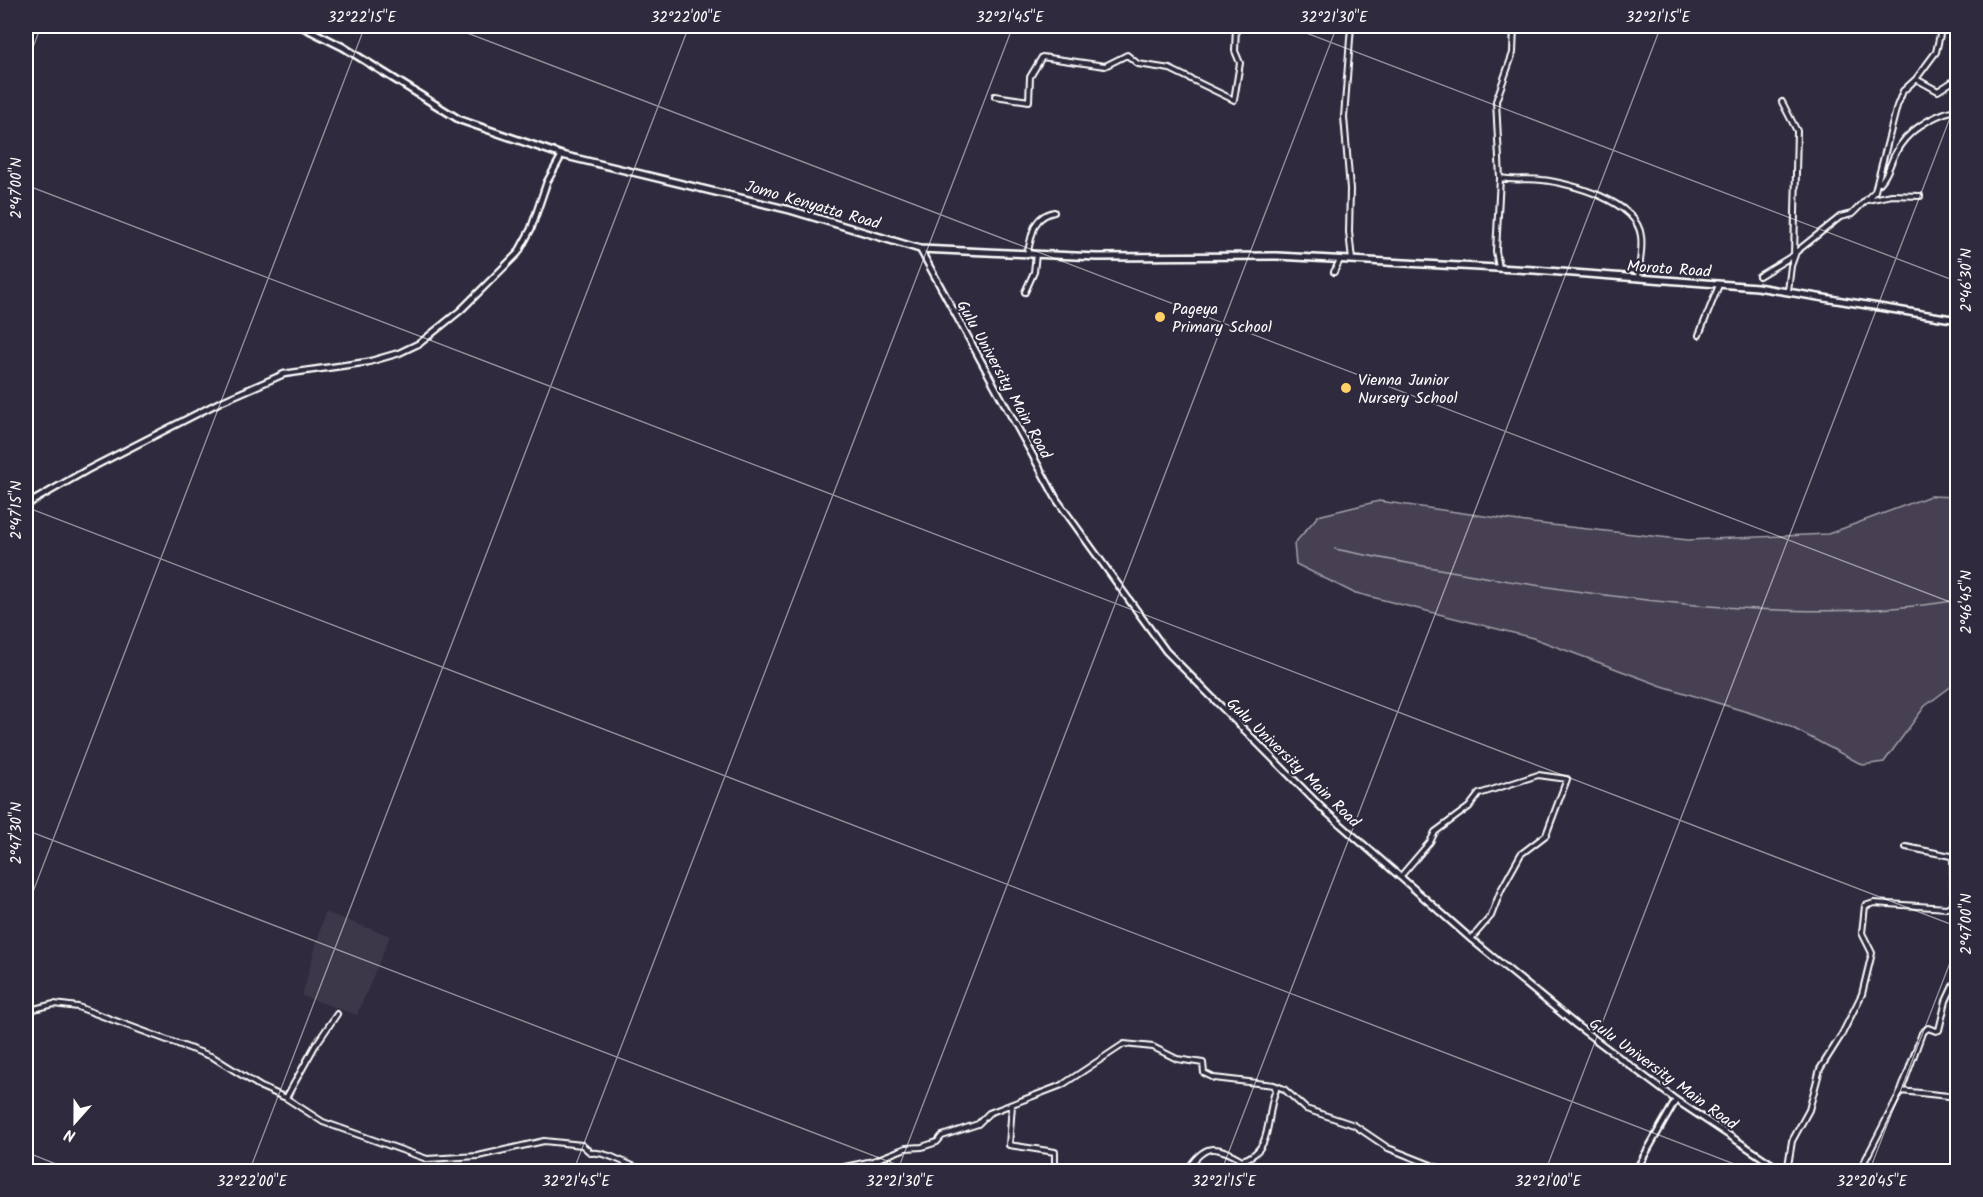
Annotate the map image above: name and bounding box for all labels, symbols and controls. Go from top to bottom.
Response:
text: 32°22'15"E [328,6,397,30]
text: 32°22'00"E [651,6,723,30]
text: 32°21'45"E [976,6,1045,30]
text: 32°21'30"E [1300,6,1369,30]
text: 32°21'15"E [1626,6,1691,30]
text: 2°47'00"N [5,157,29,219]
street label: Jomo Kenyatta Road [742,174,884,237]
text: 2°46'30"N [1955,248,1979,312]
street label: Moroto Road [1626,254,1713,285]
street label: Gulu University Main Road [950,296,1058,465]
place label: Pageya Primary School [1172,297,1272,340]
marker: Pageya Primary School [1153,310,1167,324]
place label: Vienna Junior Nursery School [1358,368,1458,411]
marker: Vienna Junior Nursery School [1339,381,1353,395]
text: 2°47'15"N [5,480,29,540]
text: 2°46'45"N [1955,570,1979,634]
street label: Gulu University Main Road [1220,692,1367,835]
text: 2°47'30"N [5,802,29,864]
text: 2°47'00"N [1955,893,1979,955]
street label: Gulu University Main Road [1584,1012,1743,1137]
north arrow [45,1092,105,1152]
text: N [61,1121,79,1148]
text: 32°22'00"E [217,1170,289,1194]
text: 32°21'45"E [542,1170,611,1194]
text: 32°21'30"E [866,1170,935,1194]
text: 32°21'15"E [1192,1170,1257,1194]
text: 32°21'00"E [1515,1170,1583,1194]
text: 32°20'45"E [1837,1170,1909,1194]

